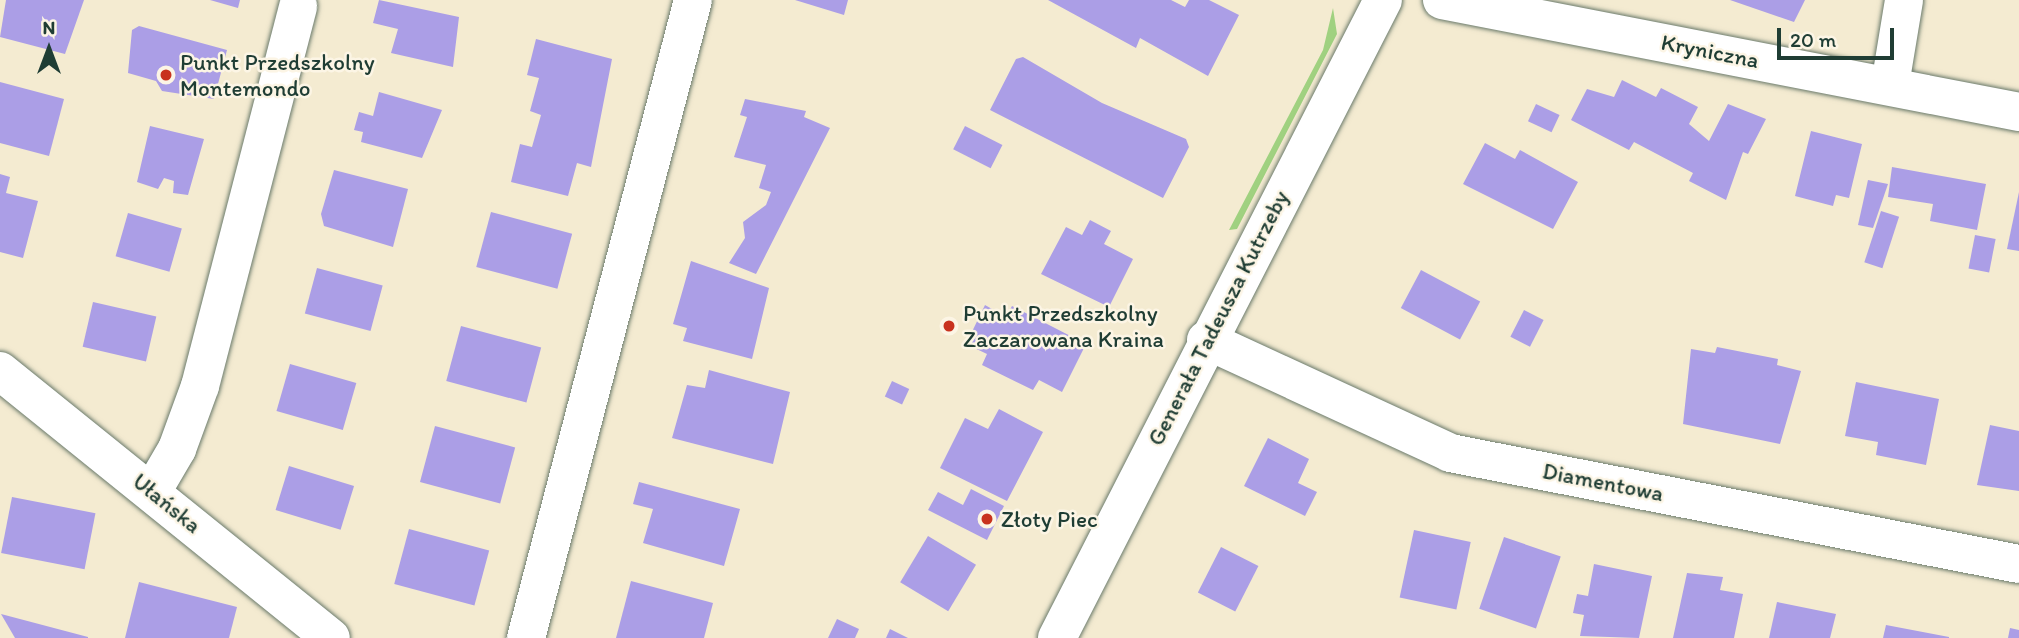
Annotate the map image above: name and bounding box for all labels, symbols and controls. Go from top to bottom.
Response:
north arrow [14,14,84,84]
scale bar [1781,14,1898,58]
text: N [43,16,55,39]
text: 20 m [1790,27,1836,52]
street label: Kryniczna [1659,28,1761,74]
place label: Punkt Przedszkolny Montemondo [180,48,375,102]
marker: Punkt Przedszkolny Montemondo [158,67,174,83]
street label: Generała Tadeusza Kutrzeby [1142,187,1294,449]
place label: Punkt Przedszkolny Zaczarowana Kraina [963,299,1163,353]
marker: Punkt Przedszkolny Zaczarowana Kraina [941,318,957,334]
street label: Diamentowa [1540,457,1666,507]
street label: Ułańska [127,467,207,539]
place label: Złoty Piec [1001,505,1098,533]
marker: Złoty Piec [979,511,995,527]

